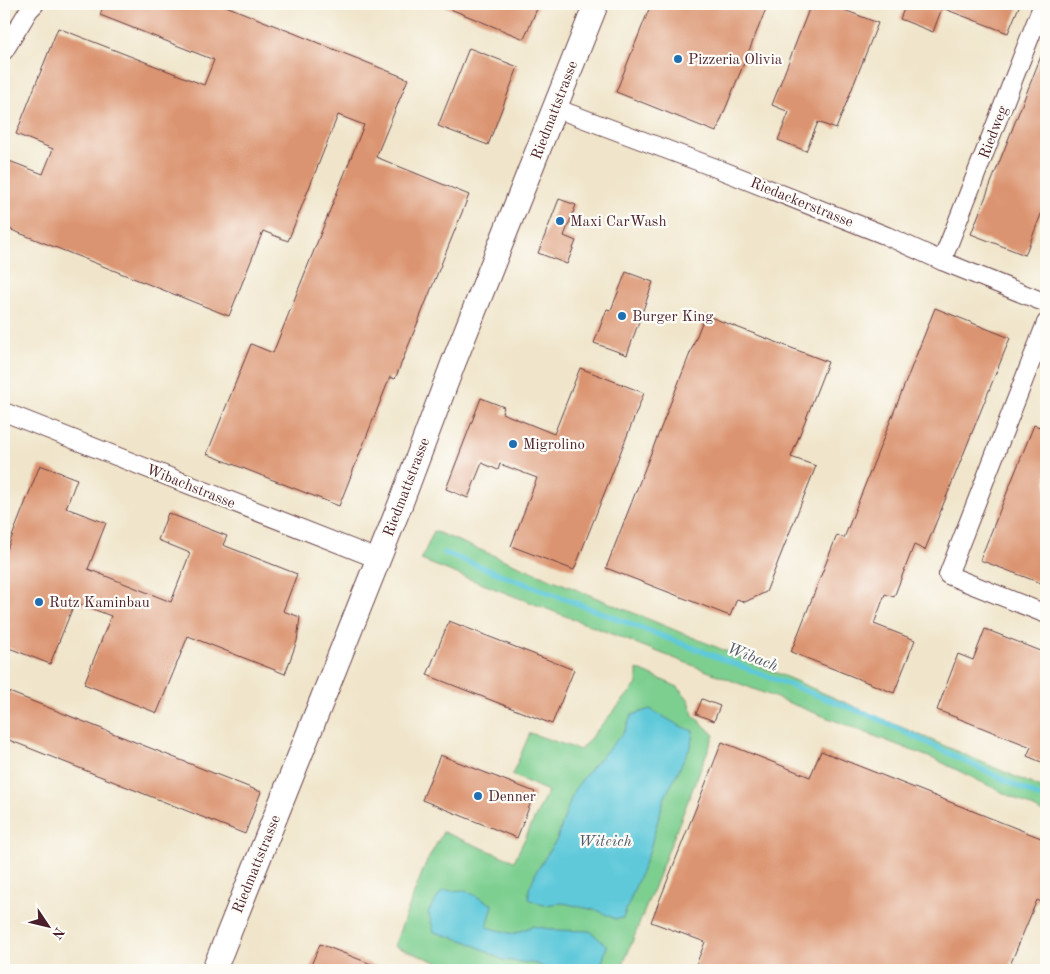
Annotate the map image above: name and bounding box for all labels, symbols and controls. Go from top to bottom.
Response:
marker: Pizzeria Olivia [672,53,684,65]
place label: Pizzeria Olivia [688,53,783,68]
street label: Riedmattstrasse [530,59,581,162]
street label: Riedweg [977,104,1011,161]
street label: Riedackerstrasse [748,176,855,231]
marker: Maxi CarWash [554,215,566,227]
place label: Maxi CarWash [570,215,667,230]
marker: Burger King [616,310,628,322]
place label: Burger King [632,310,713,325]
street label: Riedmattstrasse [382,436,433,539]
marker: Migrolino [507,438,519,450]
place label: Migrolino [523,438,585,453]
street label: Wibachstrasse [144,463,237,512]
marker: Rutz Kaminbau [33,596,45,608]
place label: Rutz Kaminbau [49,596,150,611]
water label: Wibach [725,641,780,675]
marker: Denner [472,790,484,802]
place label: Denner [488,790,536,805]
street label: Riedmattstrasse [231,813,284,916]
water label: Witeich [578,834,632,850]
north arrow [22,902,72,952]
text: N [49,924,67,942]

